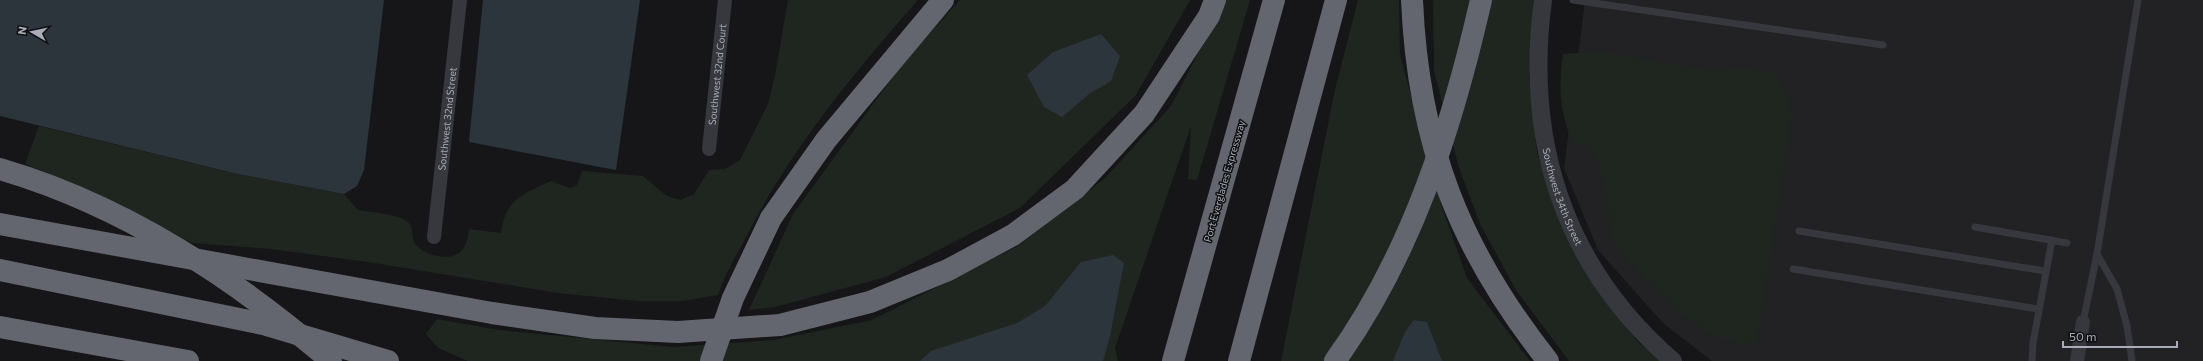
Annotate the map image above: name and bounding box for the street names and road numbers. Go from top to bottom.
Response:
street label: Southwest 32nd Court [706,23,728,126]
street label: Southwest 32nd Street [435,66,459,171]
street label: Port Everglades Expressway [1201,119,1247,243]
street label: Southwest 34th Street [1540,147,1585,247]

